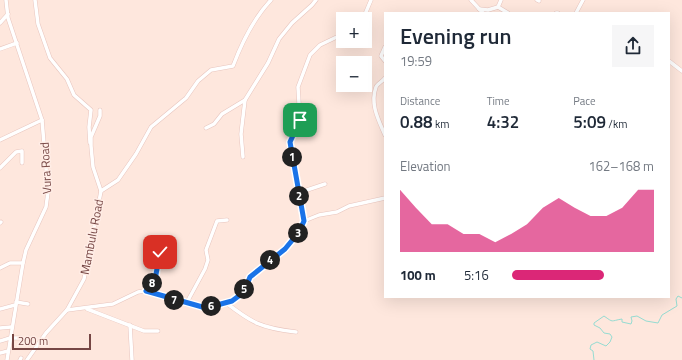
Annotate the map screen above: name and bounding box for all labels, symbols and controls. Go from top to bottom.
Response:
map controls [336,12,372,92]
button: + [336,12,372,48]
text: Evening run [400,19,511,53]
button: share [612,25,654,67]
text: 19:59 [400,51,432,71]
button: − [336,56,372,92]
text: Distance [400,93,440,109]
text: Time [487,93,510,109]
text: Pace [573,93,596,109]
pin [283,103,317,137]
icon: arrive [289,109,311,131]
text: 0.88 [400,109,433,135]
text: 4:32 [487,109,519,135]
text: 5:09 [573,109,606,135]
text: km [433,116,450,132]
text: /km [606,116,627,132]
street label: Vura Road [35,142,56,194]
pin: 1 [282,147,302,167]
text: 1 [289,149,295,165]
text: Elevation [400,156,451,176]
text: 162–168 m [588,156,654,176]
pin: 2 [289,186,309,206]
text: 2 [296,188,302,204]
street label: Mambulu Road [75,198,108,276]
pin: 3 [288,223,308,243]
text: 3 [295,225,301,241]
pin [143,235,177,269]
icon: check [149,241,171,263]
pin: 4 [260,250,280,270]
text: 4 [267,252,273,268]
text: 100 m [400,265,436,285]
text: 5:16 [464,265,489,285]
pin: 8 [142,273,162,293]
text: 8 [149,275,155,291]
pin: 5 [234,279,254,299]
text: 5 [241,281,247,297]
pin: 7 [164,290,184,310]
text: 7 [171,292,177,308]
pin: 6 [201,296,221,316]
text: 6 [208,298,214,314]
scale bar [12,332,91,351]
text: 200 m [18,333,48,349]

